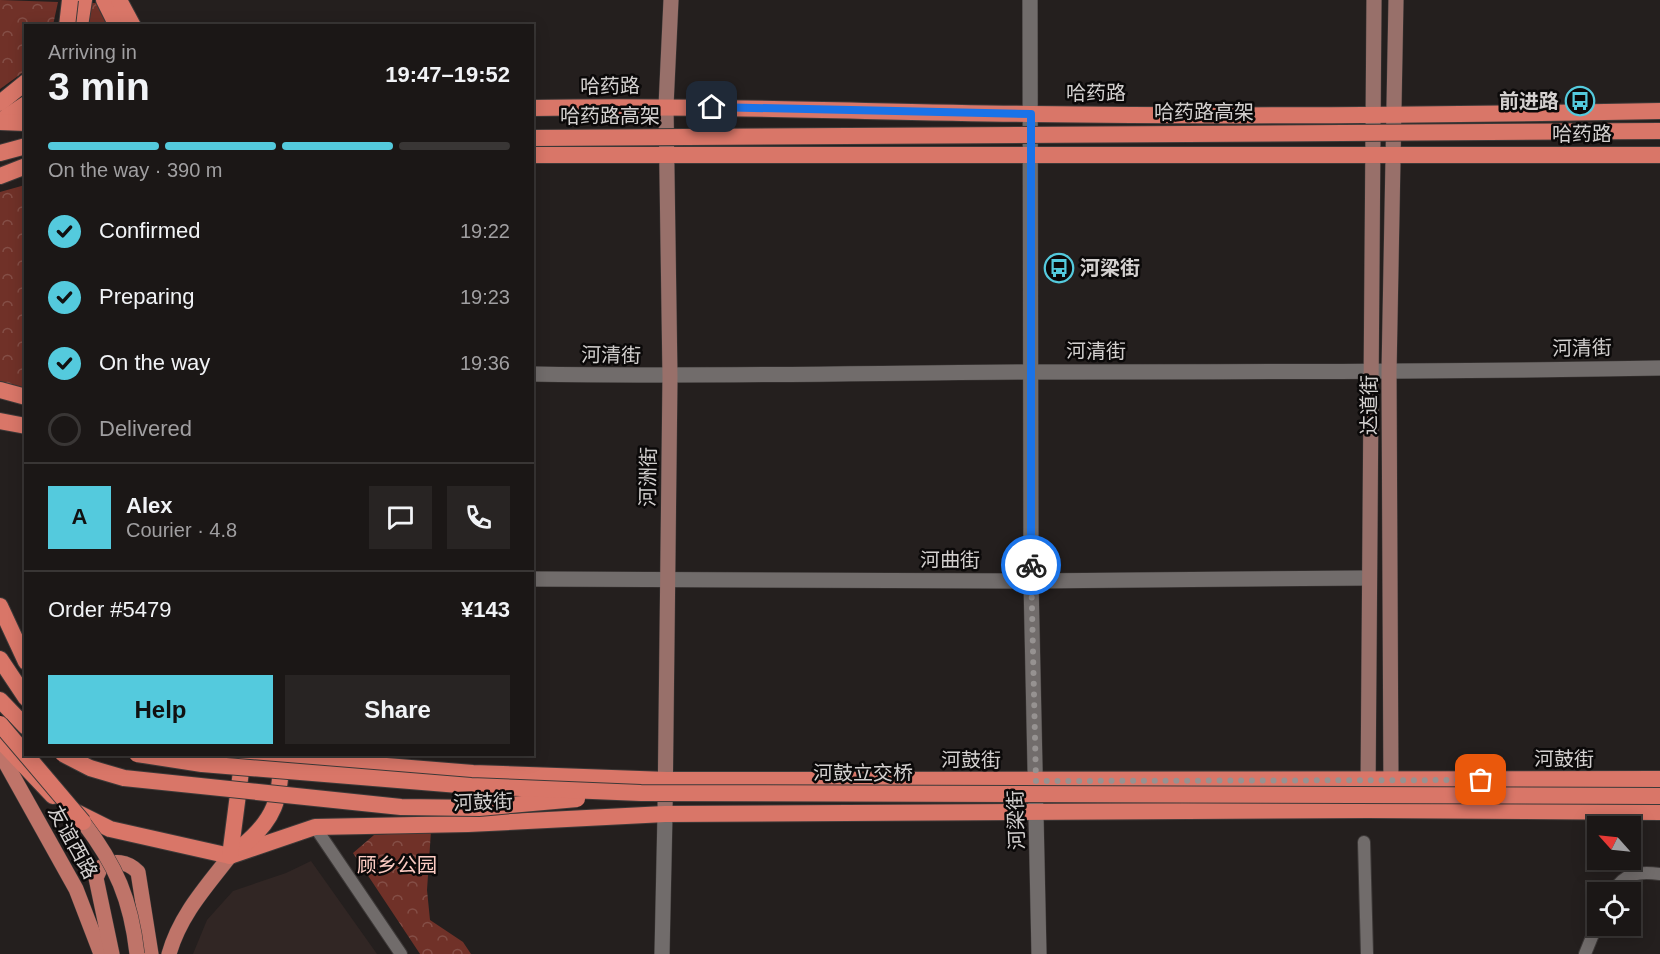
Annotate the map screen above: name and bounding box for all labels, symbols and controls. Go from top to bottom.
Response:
text: Arriving in [48,41,137,63]
text: 19:47–19:52 [385,62,510,87]
text: 3 min [48,65,150,108]
street label: 哈药路 [580,74,640,98]
pin [686,81,737,132]
street label: 哈药路 [1066,82,1126,104]
bus stop icon: 前进路 [1564,85,1596,117]
icon: home [695,90,728,123]
place label: 前进路 [1499,90,1559,112]
street label: 哈药路高架 [1154,101,1254,123]
street label: 哈药路高架 [560,105,660,127]
street label: 哈药路 [1552,123,1612,145]
text: On the way · 390 m [48,159,223,181]
icon: check [48,215,81,248]
text: Confirmed [99,218,200,243]
text: 19:22 [460,220,510,242]
bus stop icon: 河梁街 [1043,252,1075,284]
place label: 河梁街 [1080,257,1140,279]
icon: check [48,281,81,314]
text: Preparing [99,284,194,309]
text: 19:23 [460,286,510,308]
street label: 河清街 [1552,336,1612,360]
street label: 河清街 [1066,340,1126,362]
street label: 河清街 [581,343,641,367]
icon: check [48,347,81,380]
text: On the way [99,350,210,375]
text: 19:36 [460,352,510,374]
street label: 达道街 [1358,375,1380,435]
text: Delivered [99,416,192,441]
street label: 河洲街 [636,447,660,507]
button: chat [369,486,432,549]
button: phone [447,486,510,549]
text: Alex [126,493,172,518]
text: A [72,504,87,529]
text: Courier · 4.8 [126,519,237,541]
courier [1001,535,1061,595]
street label: 河曲街 [920,549,980,571]
icon: bike [1015,549,1048,582]
text: Order #5479 [48,597,172,622]
text: ¥143 [461,597,510,622]
button: Help [48,675,273,744]
button: Share [285,675,510,744]
street label: 河鼓街 [1534,748,1594,770]
street label: 河鼓街 [941,749,1001,771]
pin [1455,754,1506,805]
street label: 河鼓立交桥 [813,762,913,784]
icon: bag [1464,763,1497,796]
street label: 河鼓街 [453,790,513,814]
street label: 河梁街 [1004,790,1028,850]
street label: 友谊西路 [44,802,102,882]
north arrow [1587,816,1641,870]
map controls [1587,816,1641,936]
park label: 顾乡公园 [357,854,437,876]
button: locate [1587,882,1641,936]

